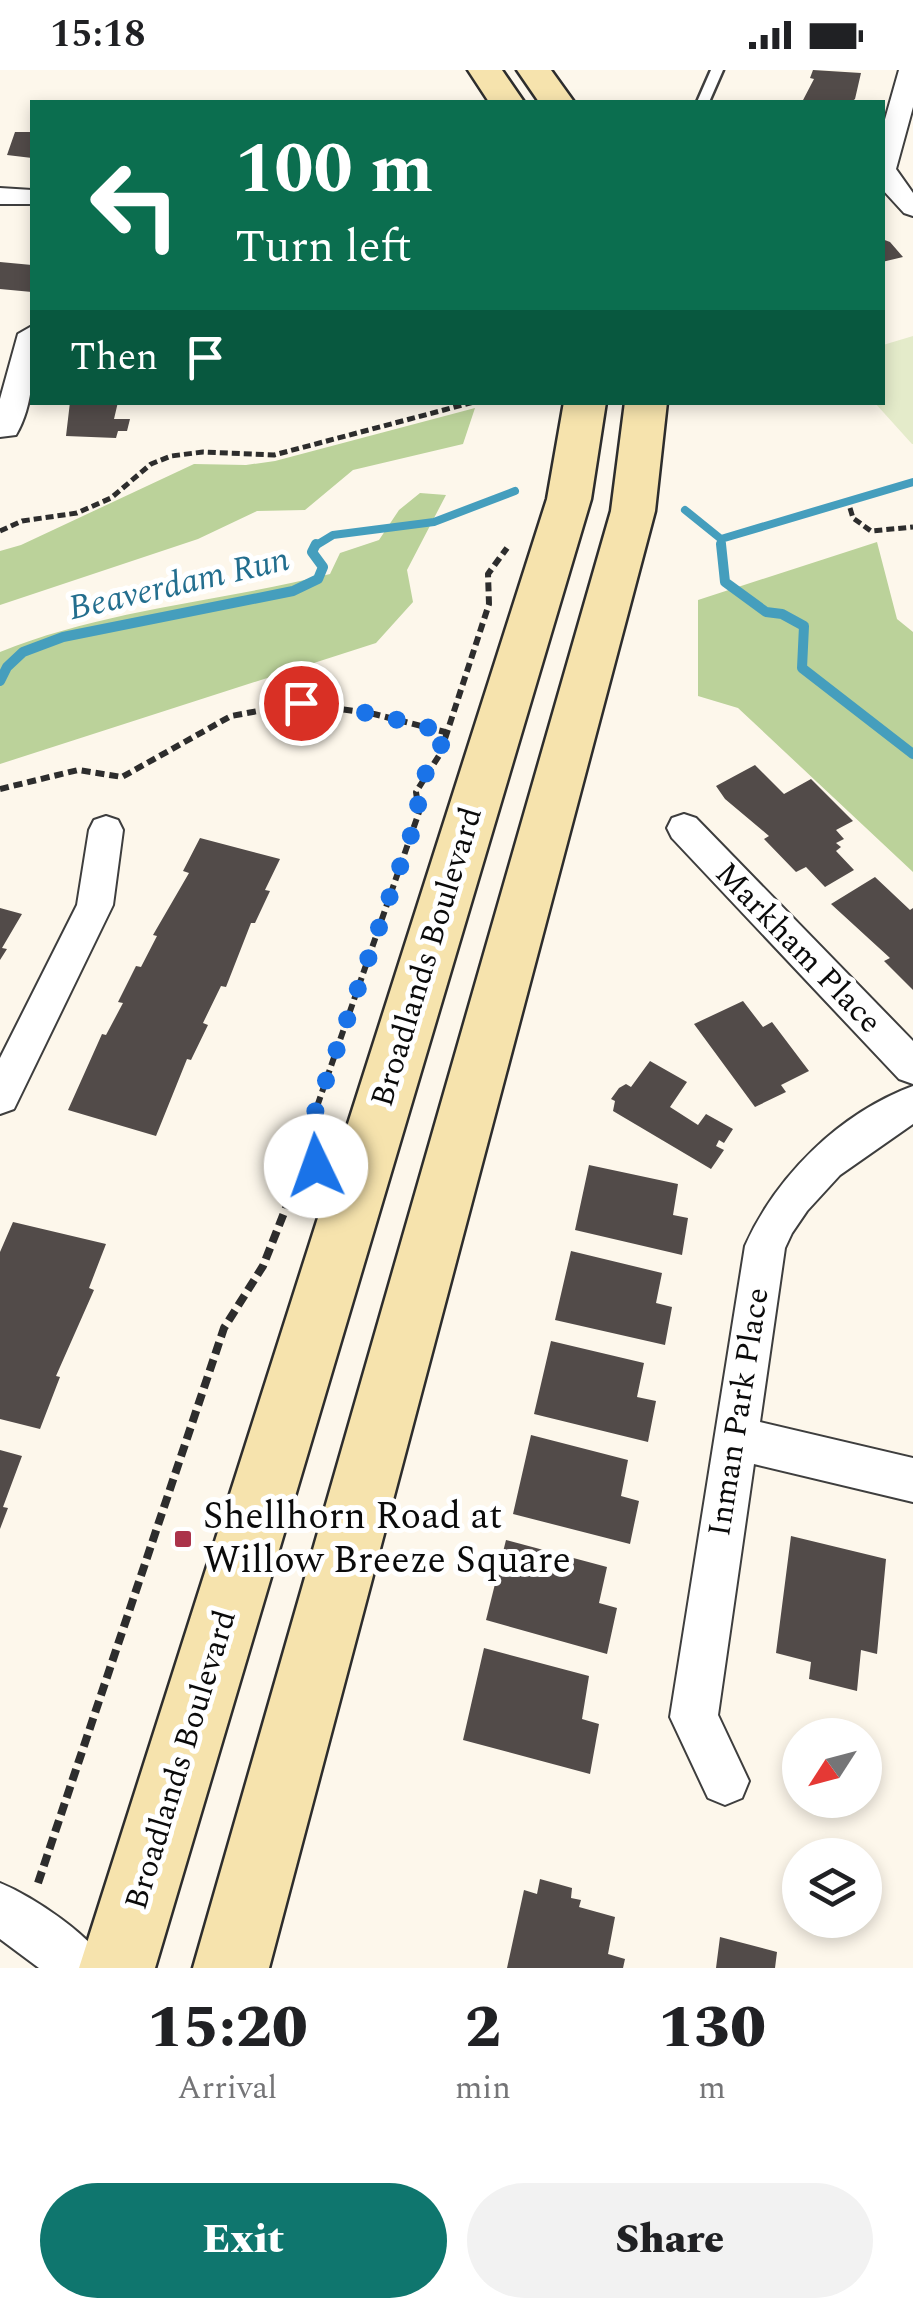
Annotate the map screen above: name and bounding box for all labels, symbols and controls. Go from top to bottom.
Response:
text: 15:18 [50,6,145,64]
text: 100 m [235,117,433,223]
icon: left [70,140,200,270]
text: Turn left [235,213,412,282]
text: Then [70,329,158,387]
icon: arrive [178,330,233,385]
water label: Beaverdam Run [63,533,295,635]
pin [259,661,344,746]
icon: arrive [274,676,329,731]
street label: Broadlands Boulevard [358,801,496,1113]
street label: Markham Place [703,851,893,1045]
position arrow [264,1114,368,1218]
street label: Inman Park Place [695,1284,783,1540]
place label: Shellhorn Road at Willow Breeze Square [203,1488,571,1590]
marker: Shellhorn Road at Willow Breeze Square [172,1528,194,1550]
street label: Broadlands Boulevard [112,1604,250,1916]
north arrow [782,1718,882,1818]
map controls [782,1718,882,1938]
button: layers [782,1838,882,1938]
text: 15:20 [147,1982,308,2074]
text: 2 [465,1982,501,2074]
text: 130 [658,1982,766,2074]
text: Arrival [178,2064,277,2113]
text: min [455,2064,511,2113]
text: m [698,2064,726,2113]
button: Exit [40,2183,447,2298]
button: Share [467,2183,873,2298]

